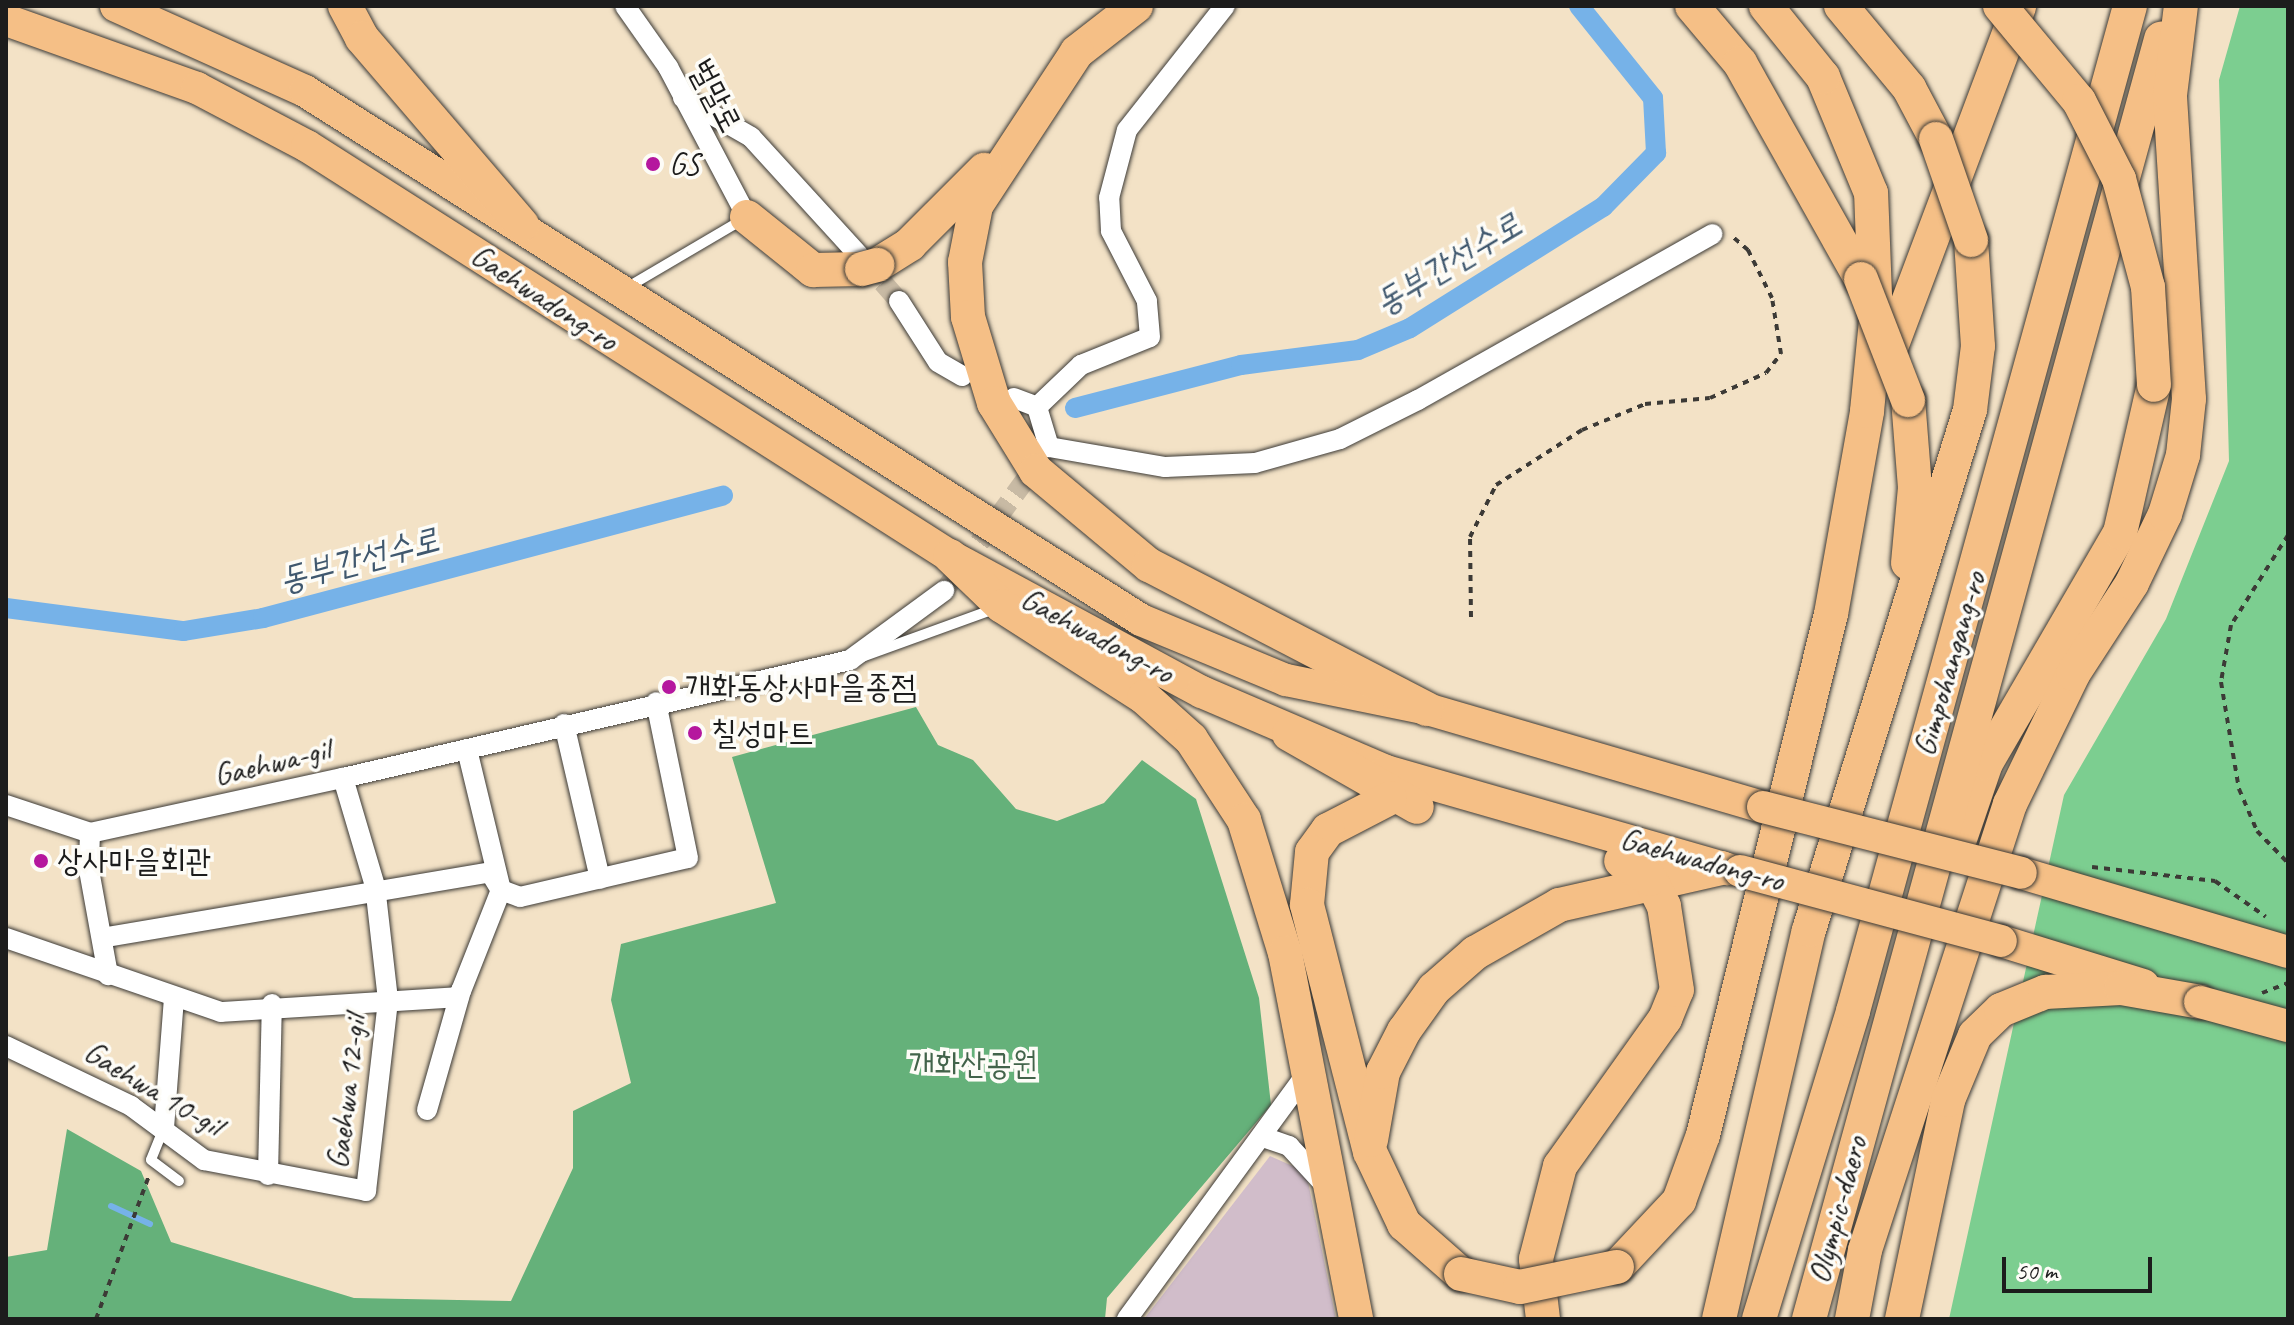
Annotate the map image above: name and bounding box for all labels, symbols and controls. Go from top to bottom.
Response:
street label: 벌말로 [680,53,750,139]
place label: GS [669,145,699,183]
marker: GS [644,155,662,173]
water label: 동부간선수로 [1367,203,1529,323]
street label: Gaehwadong-ro [463,236,625,360]
water label: 동부간선수로 [274,518,444,600]
street label: Gimpohangang-ro [1905,568,1995,760]
street label: Gaehwadong-ro [1014,580,1180,692]
place label: 개화동상사마을종점 [685,668,917,706]
marker: 개화동상사마을종점 [660,678,678,696]
place label: 칠성마트 [711,714,814,752]
marker: 칠성마트 [686,724,704,742]
street label: Gaehwa-gil [210,731,334,795]
street label: Gaehwadong-ro [1616,820,1788,900]
place label: 상사마을회관 [57,842,212,880]
marker: 상사마을회관 [32,852,50,870]
street label: Gaehwa 12-gil [319,1013,375,1171]
street label: Gaehwa 10-gil [77,1033,229,1145]
park label: 개화산공원 [909,1045,1037,1083]
street label: Olympic-daero [1800,1132,1876,1288]
scale bar [2006,1241,2156,1291]
text: 50 m [2016,1256,2057,1286]

